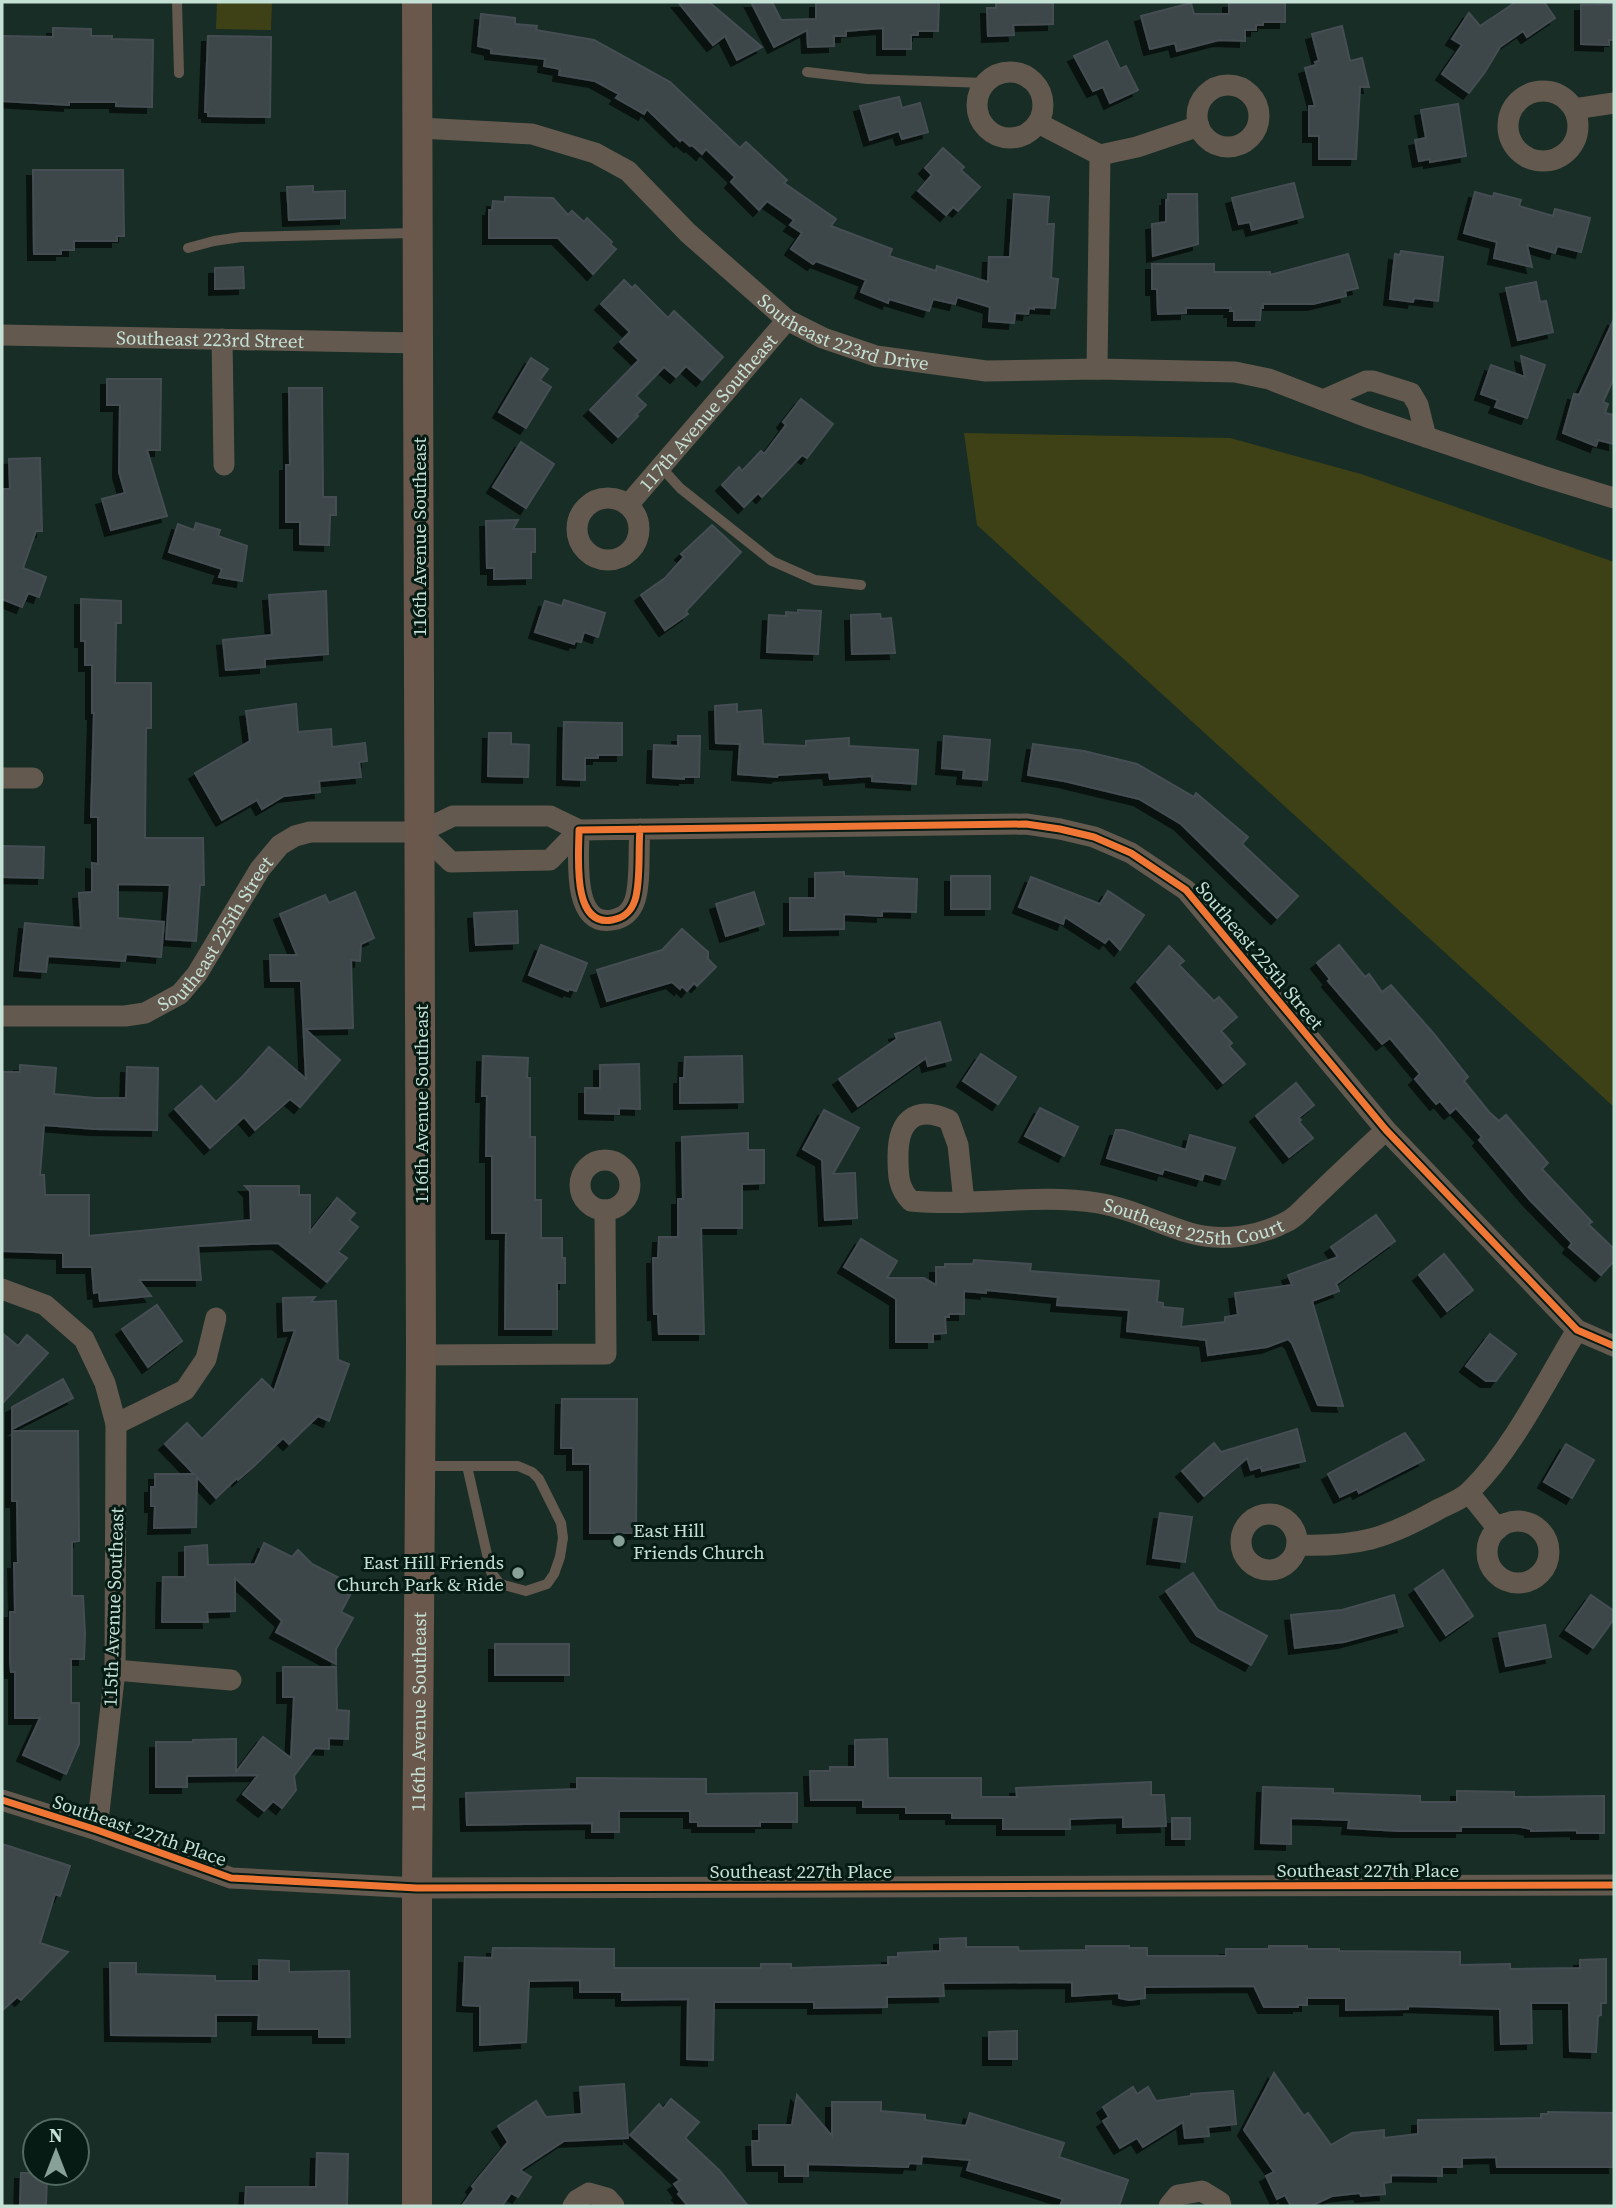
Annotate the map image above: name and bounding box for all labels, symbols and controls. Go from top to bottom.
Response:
street label: Southeast 223rd Drive [752,287,931,376]
street label: Southeast 223rd Street [116,324,305,354]
street label: 117th Avenue Southeast [633,328,783,497]
street label: 116th Avenue Southeast [406,436,432,637]
street label: Southeast 225th Street [152,850,279,1017]
street label: Southeast 225th Street [1190,875,1330,1035]
street label: 116th Avenue Southeast [408,1003,434,1204]
street label: Southeast 225th Court [1101,1191,1288,1251]
street label: 115th Avenue Southeast [97,1506,130,1707]
place label: East Hill Friends Church [633,1517,765,1565]
marker: East Hill Friends Church [611,1533,627,1549]
place label: East Hill Friends Church Park & Ride [337,1549,504,1597]
marker: East Hill Friends Church Park & Ride [510,1565,526,1581]
street label: 116th Avenue Southeast [405,1611,432,1812]
street label: Southeast 227th Place [49,1788,231,1872]
street label: Southeast 227th Place [1277,1857,1459,1883]
street label: Southeast 227th Place [710,1858,892,1884]
north arrow [21,2117,91,2187]
text: N [49,2122,63,2148]

